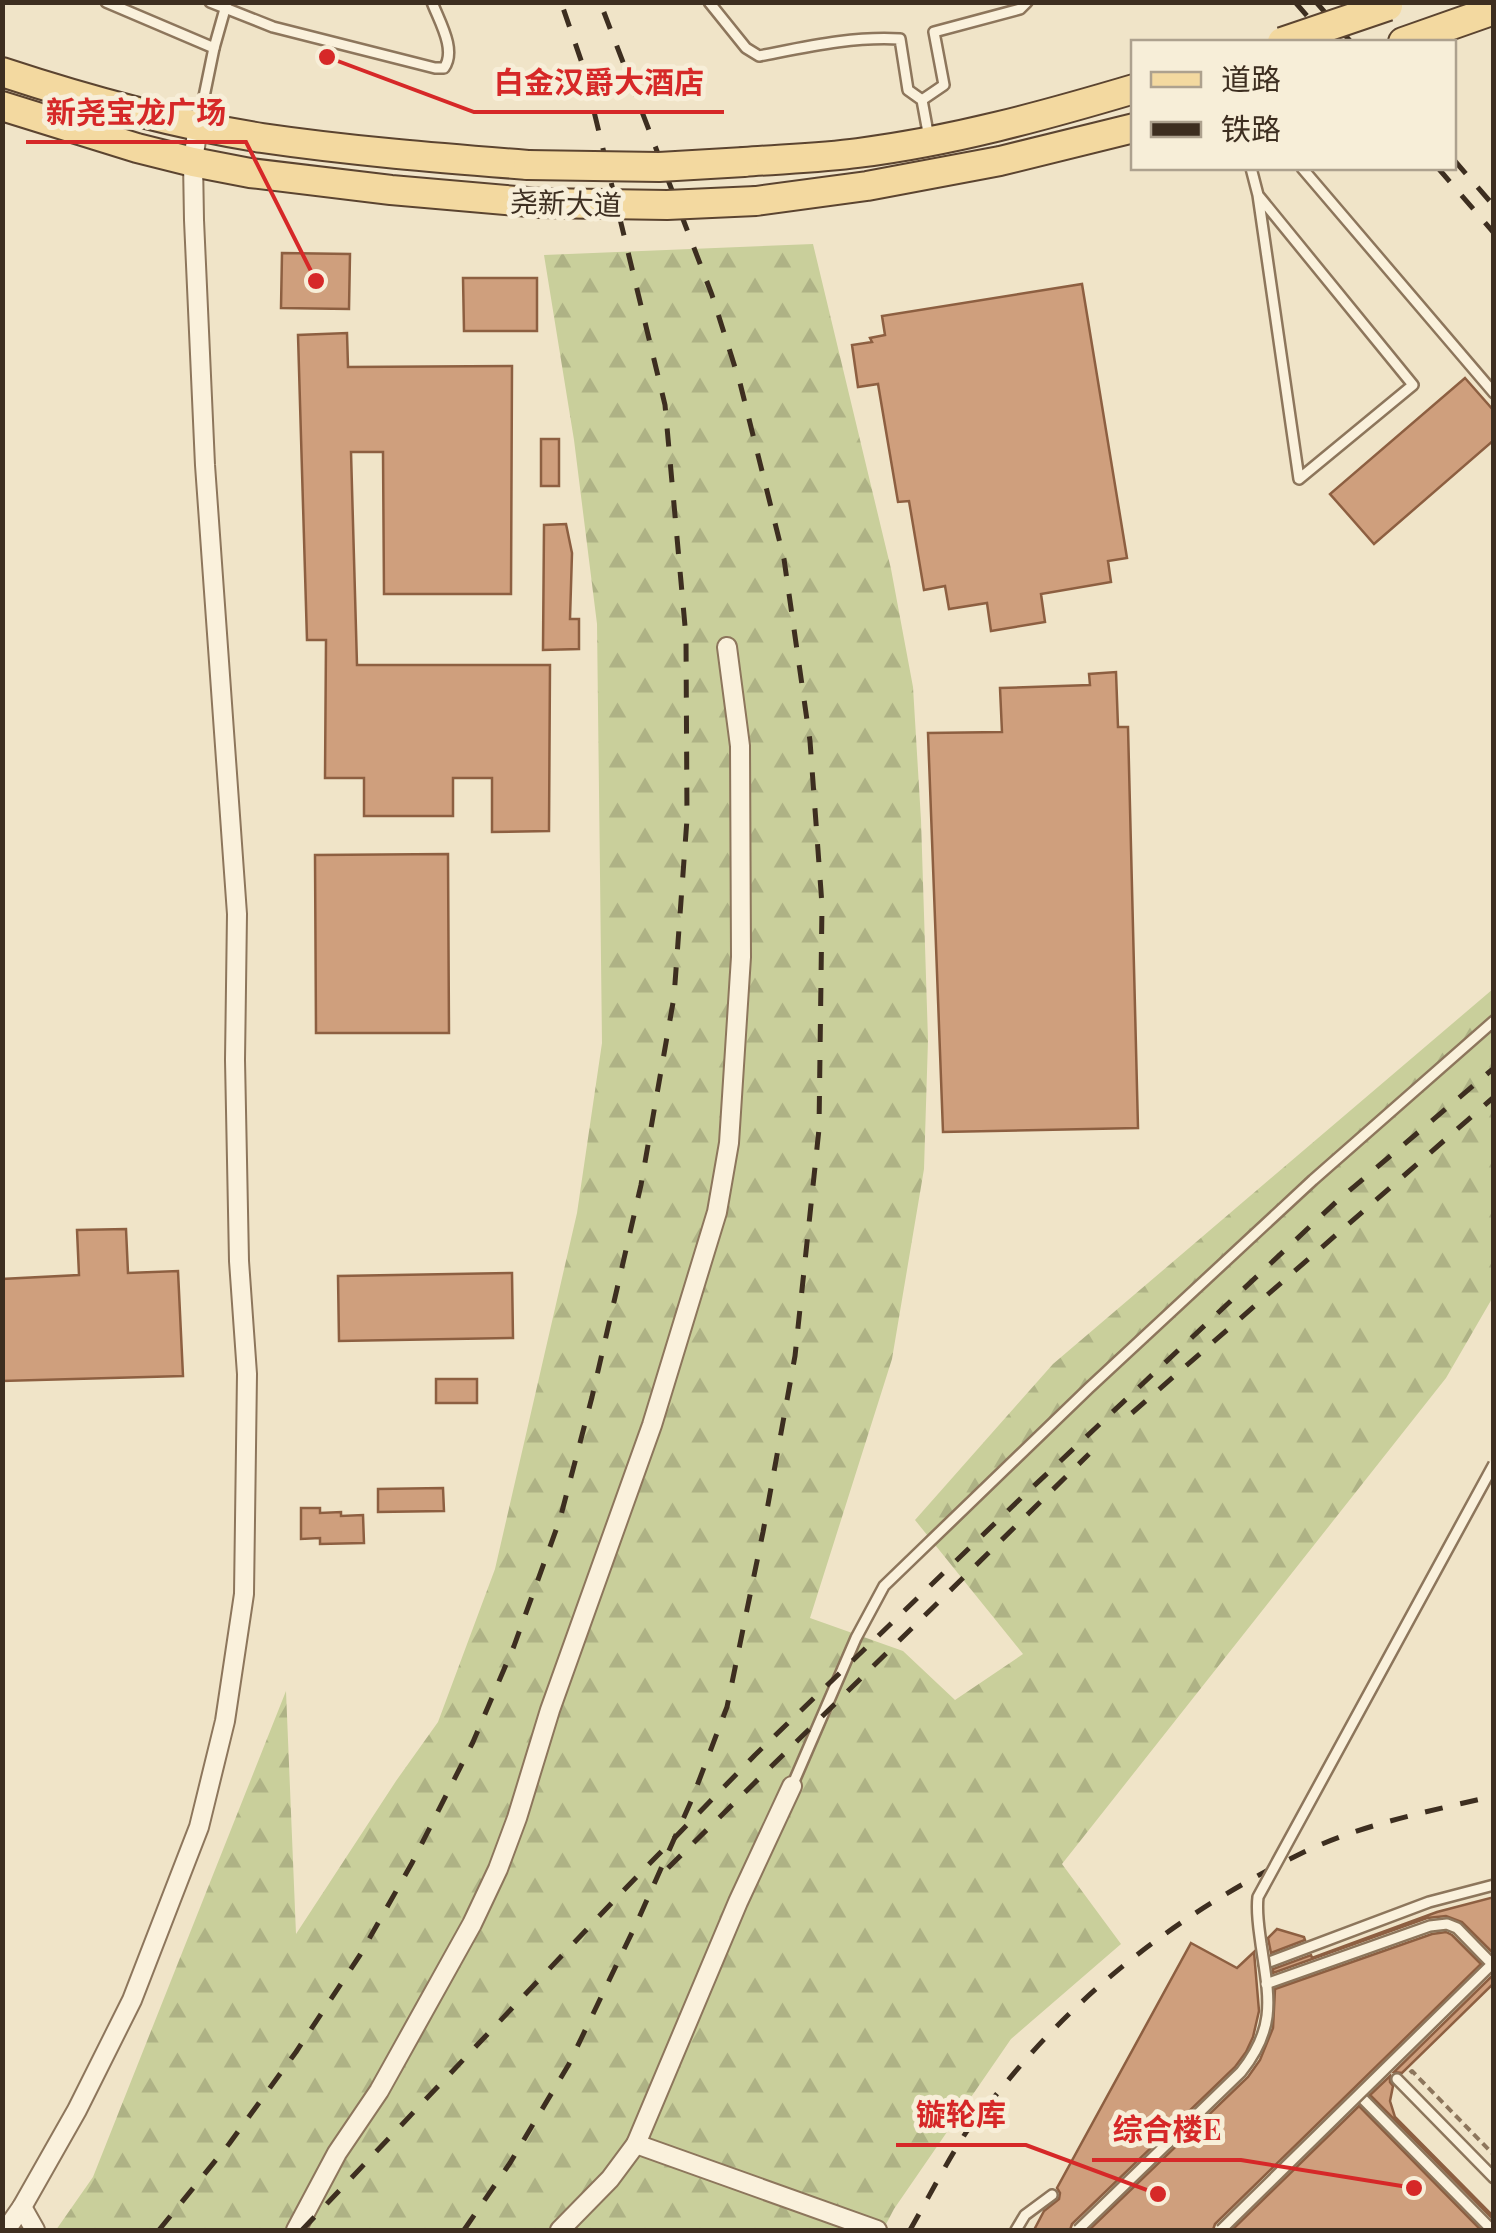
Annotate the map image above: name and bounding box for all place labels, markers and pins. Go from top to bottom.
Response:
callout: 白金汉爵大酒店 [474,52,724,112]
callout: 新尧宝龙广场 [26,82,246,142]
callout: 镟轮库 [896,2085,1026,2145]
callout: 综合楼E [1092,2100,1241,2160]

